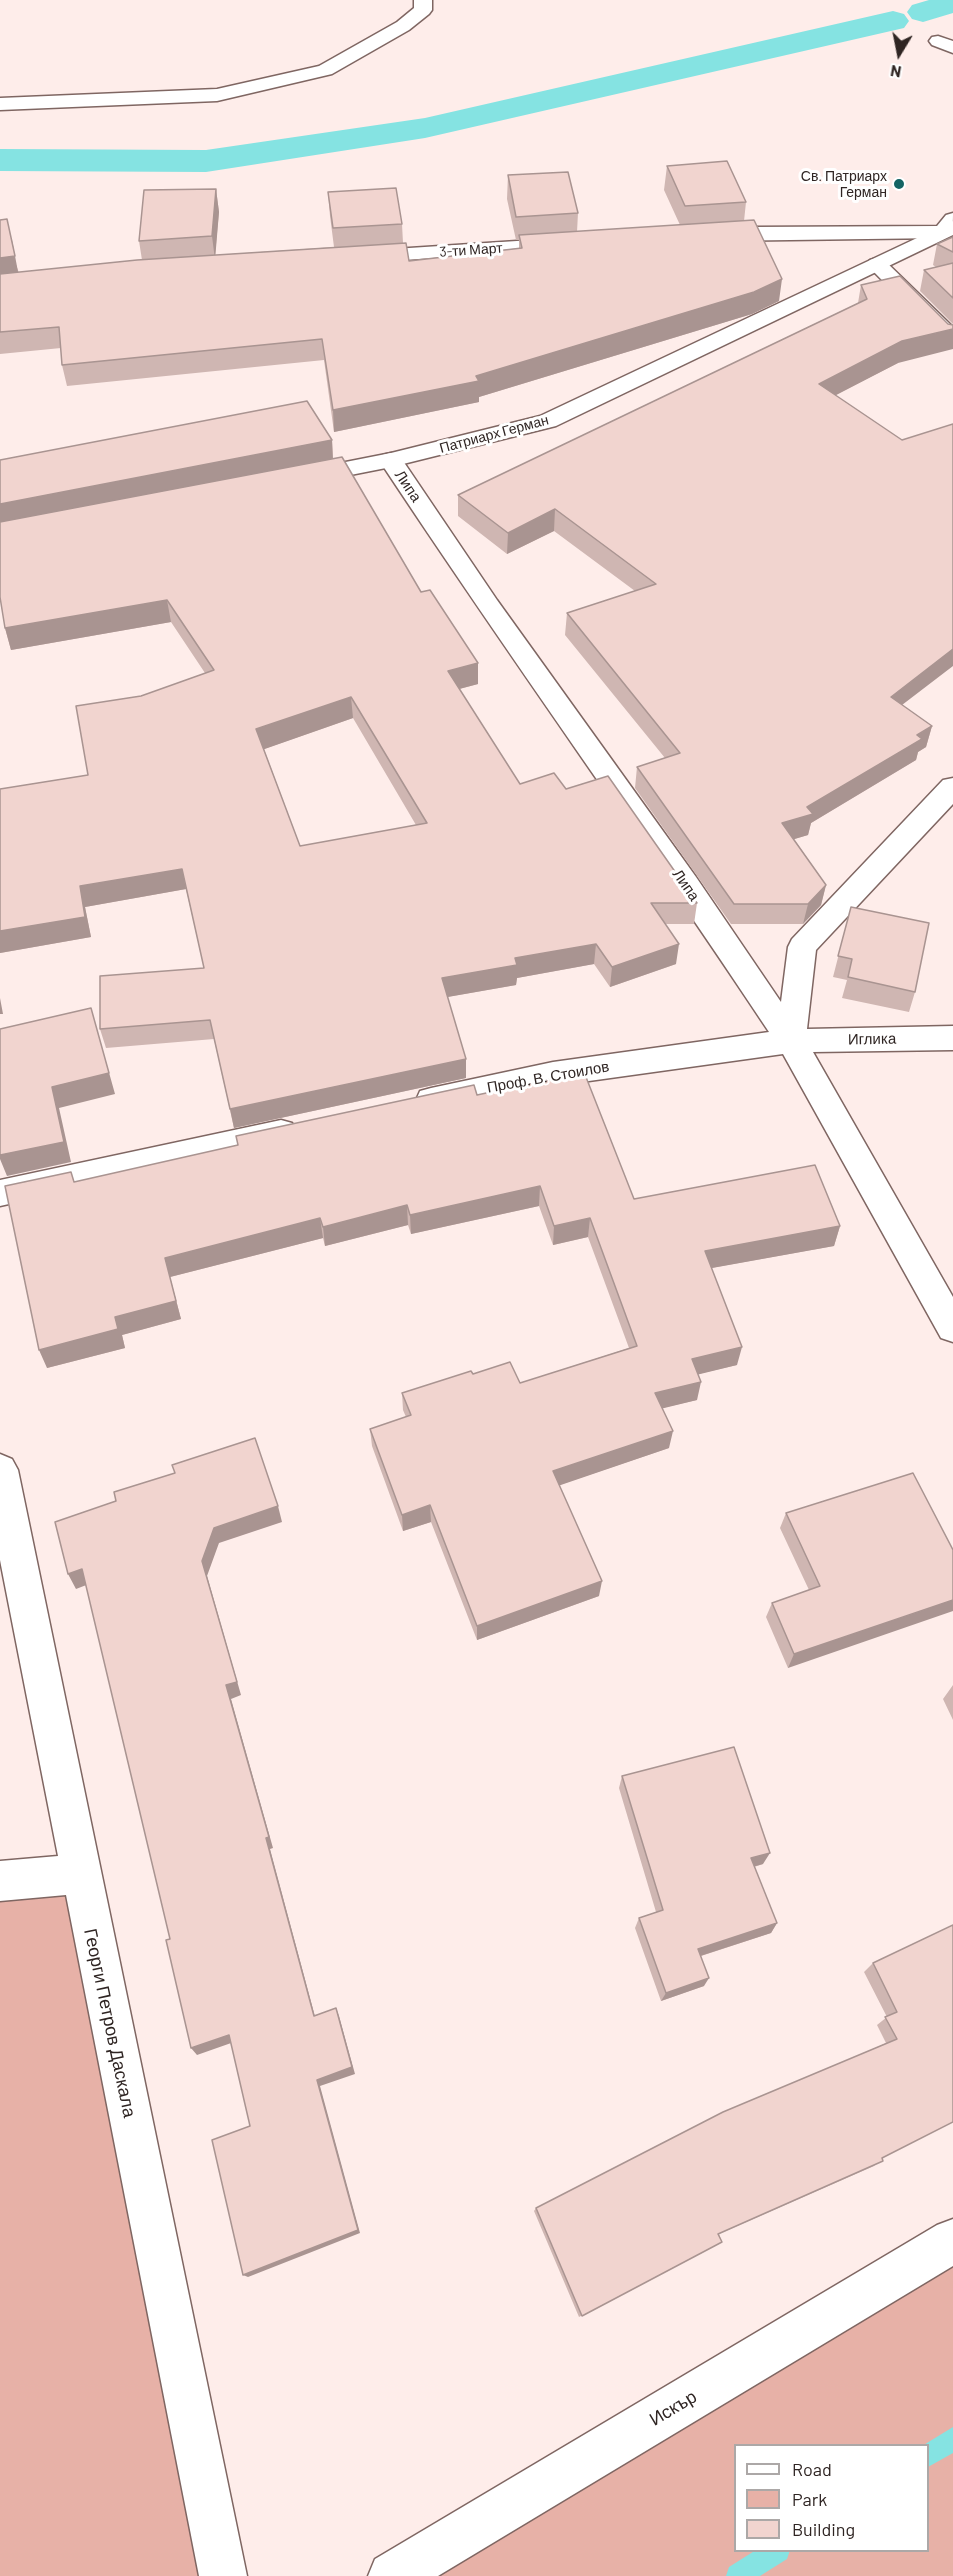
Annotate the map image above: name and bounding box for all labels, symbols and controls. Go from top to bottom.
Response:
north arrow [869,24,929,84]
text: N [889,62,903,82]
place label: Св. Патриарх Герман [801,168,887,200]
marker: Св. Патриарх Герман [892,177,906,191]
street label: 3-ти Март [439,239,503,261]
street label: Патриарх Герман [438,411,550,457]
street label: Липа [391,467,425,505]
street label: Липа [669,866,703,904]
street label: Иглика [848,1030,896,1048]
street label: Проф. В. Стоилов [486,1057,610,1097]
street label: Георги Петров Даскала [79,1927,141,2119]
street label: Искър [646,2386,700,2430]
legend [734,2444,929,2552]
text: Road [792,2458,832,2480]
text: Park [792,2488,827,2510]
text: Building [792,2518,855,2540]

